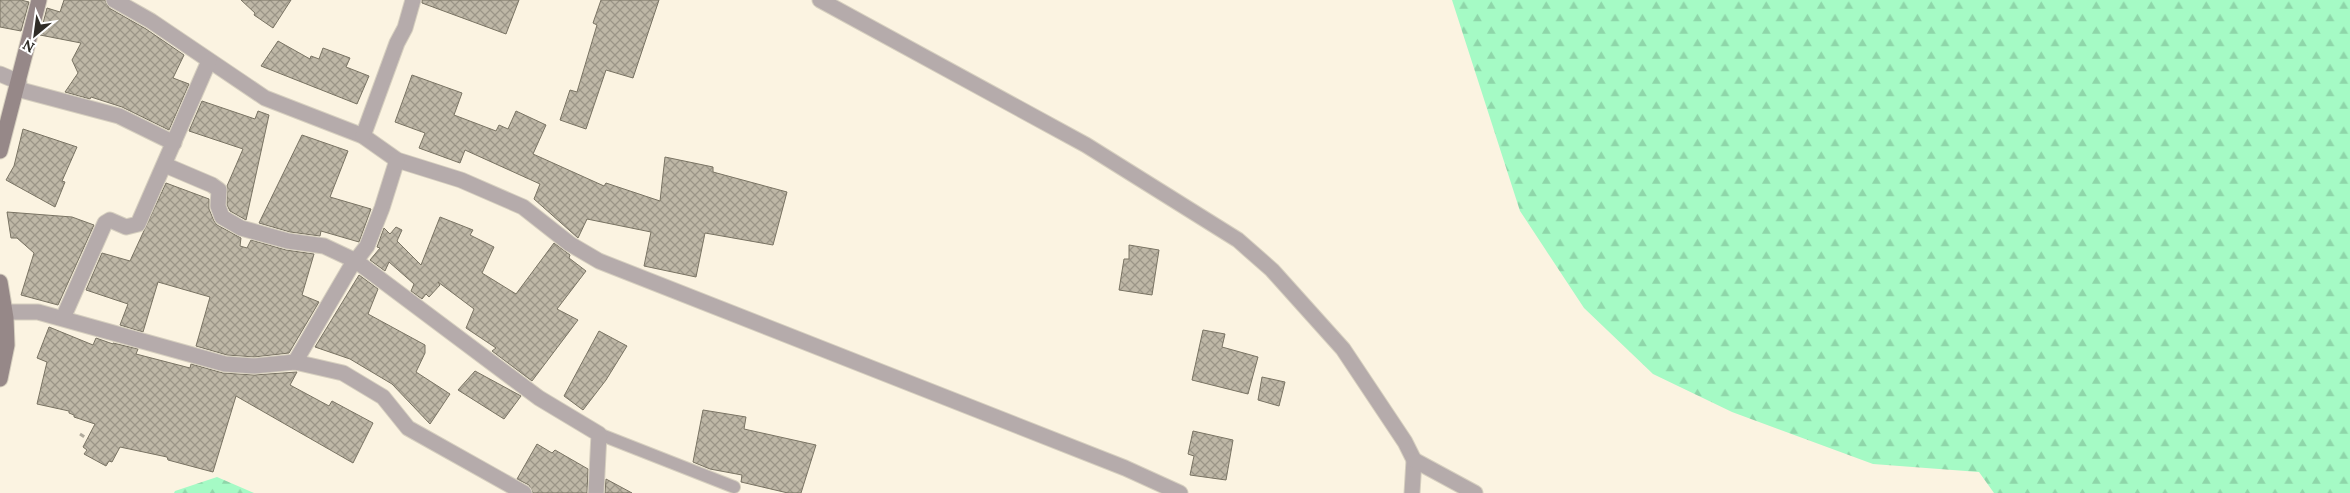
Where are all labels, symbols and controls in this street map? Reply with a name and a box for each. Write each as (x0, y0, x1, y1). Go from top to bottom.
north arrow (10, 10, 60, 60)
text: N (19, 36, 38, 57)

